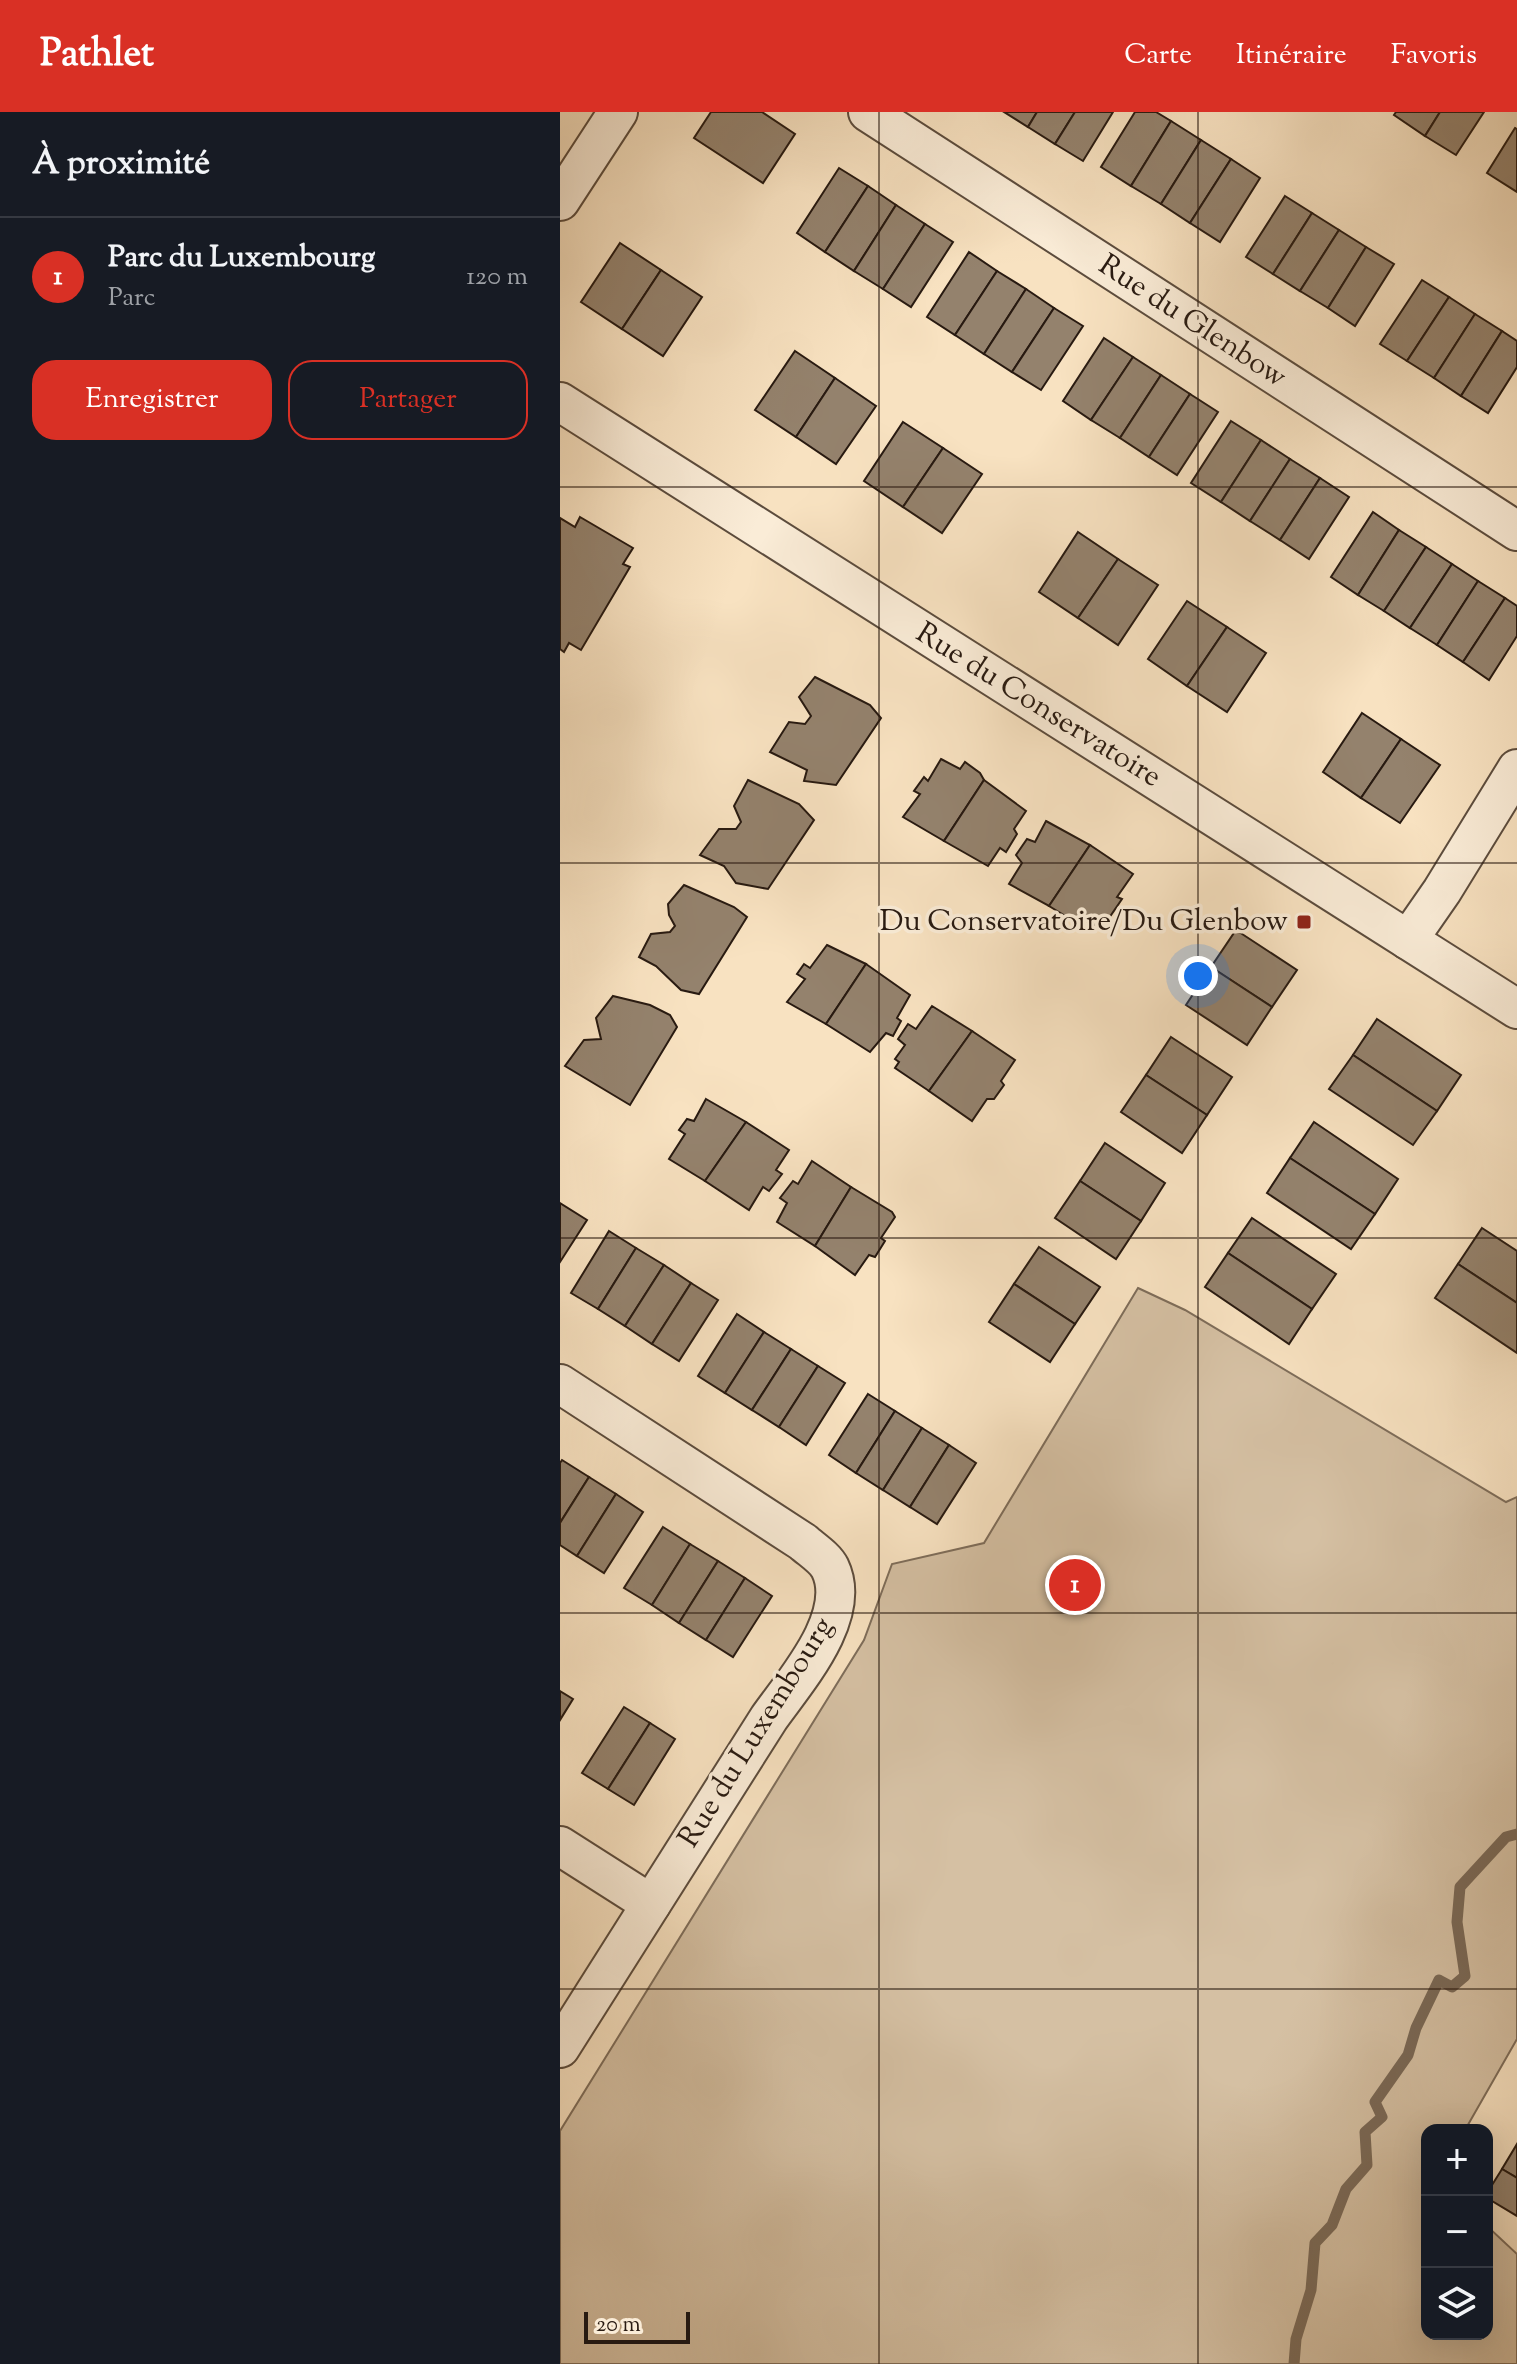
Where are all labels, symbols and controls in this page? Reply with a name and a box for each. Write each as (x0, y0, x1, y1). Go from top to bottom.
text: Pathlet (40, 29, 154, 83)
text: Carte (1124, 36, 1192, 76)
text: Itinéraire (1236, 36, 1347, 76)
text: Favoris (1391, 36, 1477, 76)
text: À proximité (32, 140, 210, 189)
text: Parc du Luxembourg (108, 237, 375, 280)
street label: Rue du Glenbow (1089, 245, 1295, 399)
text: 1 (54, 259, 62, 296)
text: 120 m (466, 259, 528, 296)
text: Parc (108, 280, 155, 317)
button: Enregistrer (32, 360, 272, 440)
button: Partager (288, 360, 528, 440)
street label: Rue du Conservatoire (907, 613, 1169, 799)
place label: Du Conservatoire/Du Glenbow (880, 901, 1288, 944)
marker: Du Conservatoire/Du Glenbow (1295, 913, 1313, 931)
your location (1178, 956, 1218, 996)
pin: 1 (1049, 1555, 1101, 1615)
street label: Rue du Luxembourg (669, 1609, 845, 1857)
map controls (1421, 2124, 1493, 2340)
button: + (1421, 2124, 1493, 2196)
button: − (1421, 2196, 1493, 2268)
button: layers (1421, 2268, 1493, 2340)
scale bar (584, 2308, 690, 2344)
text: 20 m (596, 2310, 641, 2342)

